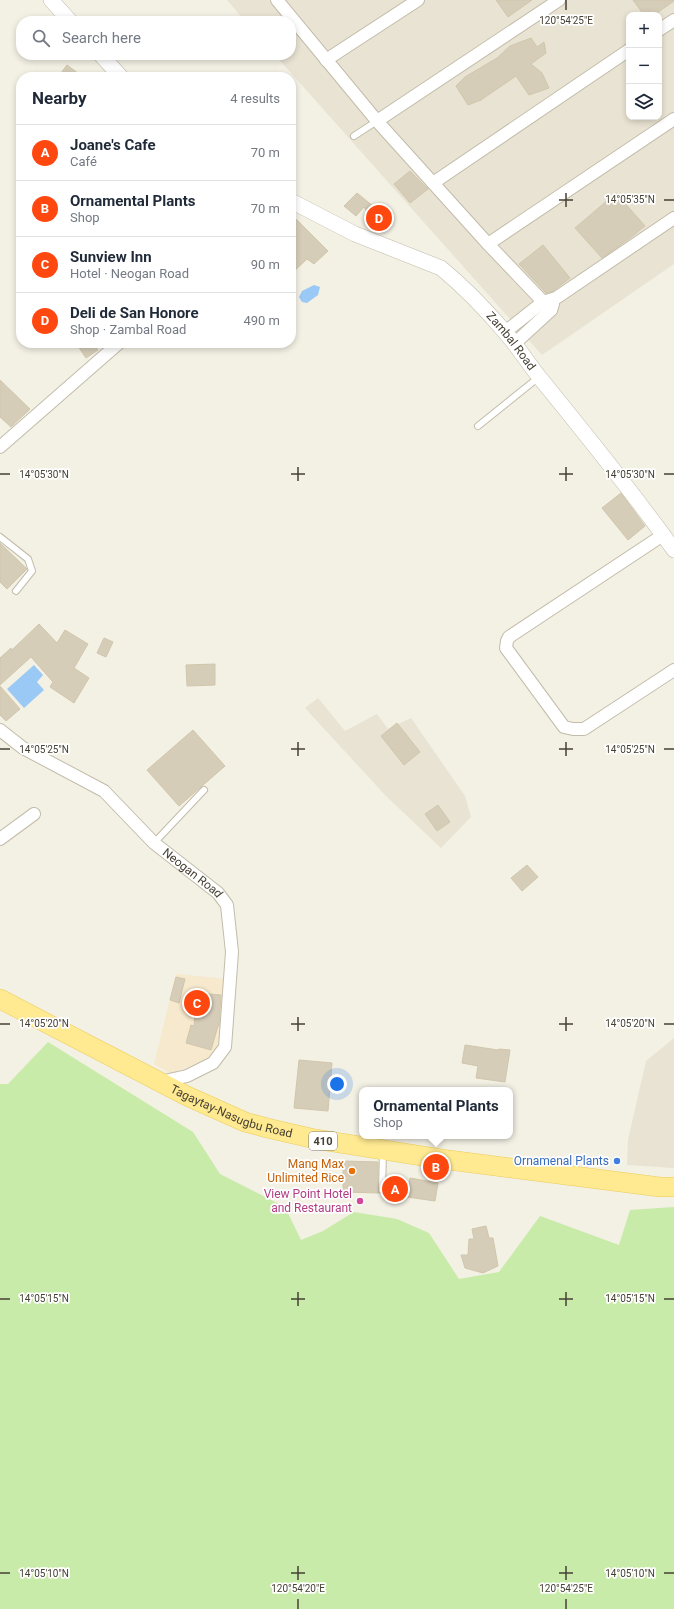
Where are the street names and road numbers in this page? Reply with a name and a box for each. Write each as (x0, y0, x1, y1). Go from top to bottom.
street label: Zambal Road (483, 309, 539, 373)
street label: Neogan Road (160, 845, 226, 900)
street label: Tagaytay-Nasugbu Road (168, 1082, 294, 1141)
road number: 410 (309, 1132, 337, 1150)

